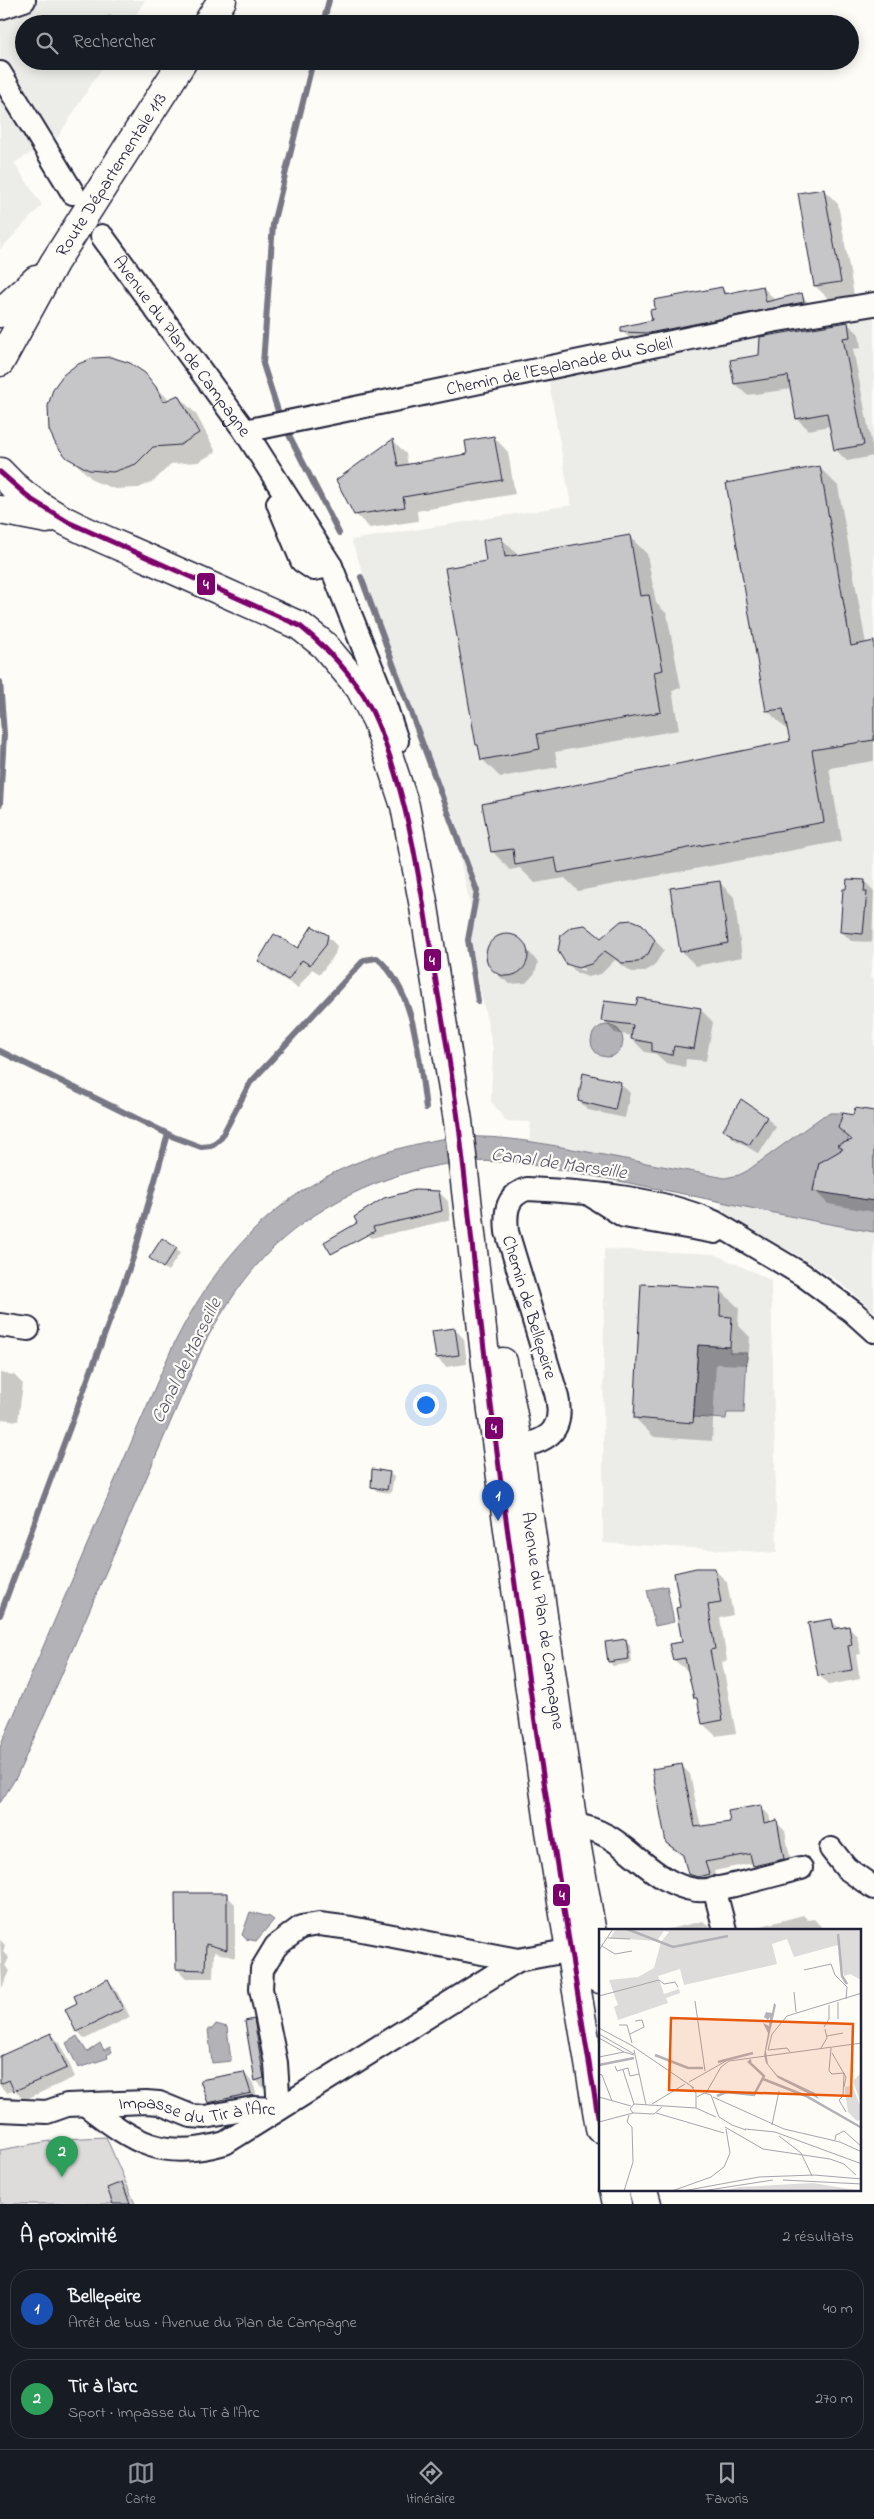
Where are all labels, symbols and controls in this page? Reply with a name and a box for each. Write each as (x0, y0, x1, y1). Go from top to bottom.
search box (15, 15, 859, 70)
icon: search (33, 29, 61, 57)
text: Rechercher (73, 29, 156, 56)
street label: Route Départementale 113 (50, 88, 174, 262)
street label: Avenue du Plan de Campagne (105, 251, 257, 444)
street label: Chemin de l'Esplanade du Soleil (444, 331, 675, 404)
line badge: 4 (196, 572, 216, 596)
text: 4 (202, 575, 209, 596)
line badge: 4 (423, 948, 442, 972)
text: 4 (428, 951, 435, 972)
water label: Canal de Marseille (489, 1142, 630, 1188)
street label: Chemin de Bellepeire (494, 1233, 563, 1383)
water label: Canal de Marseille (145, 1293, 230, 1428)
your location (413, 1392, 439, 1418)
line badge: 4 (484, 1416, 504, 1440)
text: 4 (490, 1419, 497, 1440)
pin: 1 (482, 1480, 514, 1521)
street label: Avenue du Plan de Campagne (513, 1510, 570, 1732)
line badge: 4 (552, 1883, 571, 1907)
text: 4 (558, 1886, 565, 1907)
inset map (599, 1929, 862, 2192)
street label: Impasse du Tir à l'Arc (118, 2091, 276, 2132)
pin: 2 (46, 2136, 78, 2177)
text: À proximité (20, 2222, 117, 2252)
text: 2 résultats (782, 2225, 854, 2249)
text: Bellepeire (68, 2284, 141, 2311)
text: 1 (34, 2297, 40, 2321)
text: 40 m (823, 2297, 853, 2321)
text: Arrêt de bus · Avenue du Plan de Campagne (68, 2311, 357, 2335)
text: Tir à l'arc (68, 2374, 137, 2401)
text: 2 (33, 2387, 41, 2411)
text: 270 m (815, 2387, 853, 2411)
text: Sport · Impasse du Tir à l'Arc (68, 2401, 260, 2425)
tab: Carte (125, 2459, 156, 2510)
tab: Itinéraire (406, 2459, 455, 2510)
tab: Favoris (705, 2459, 749, 2510)

